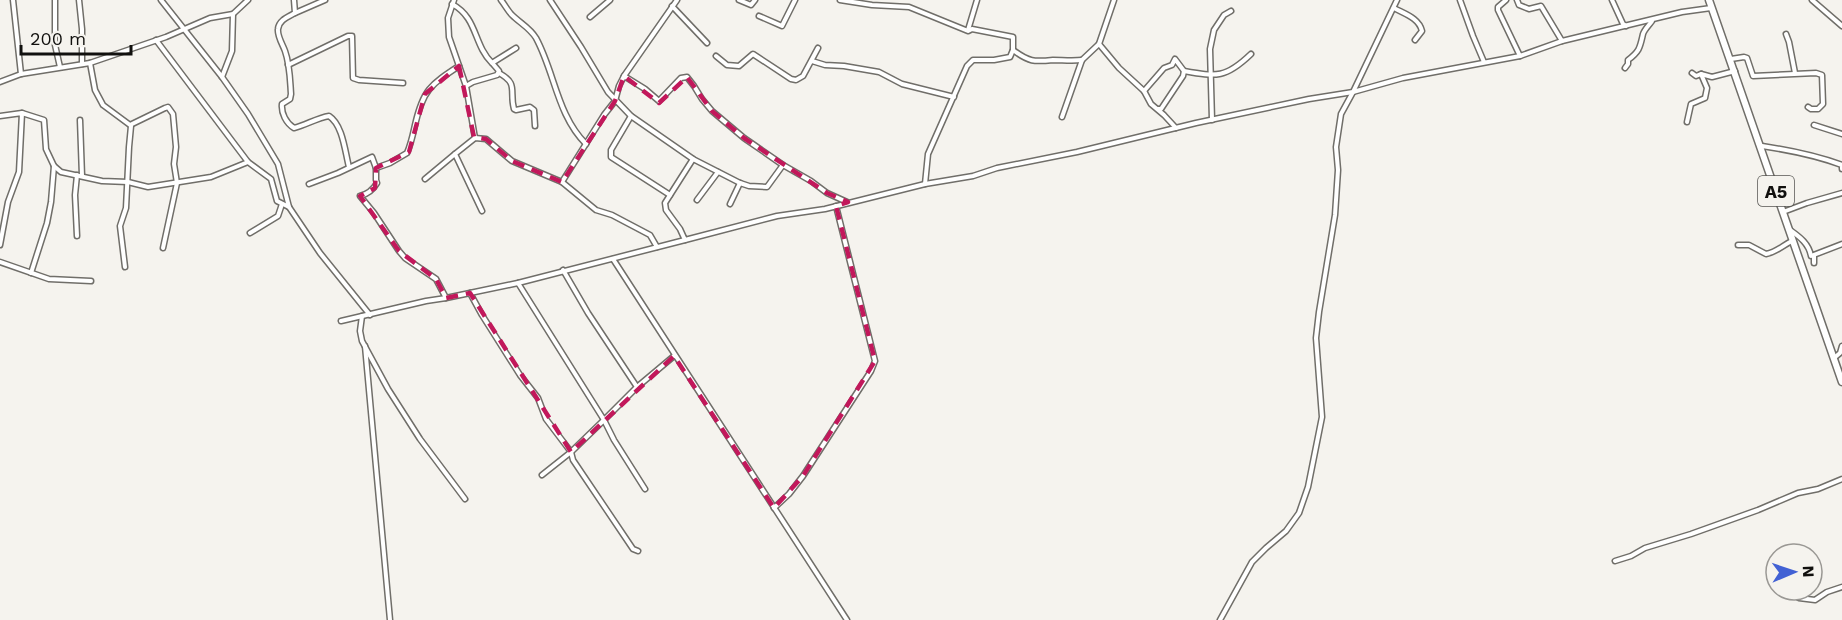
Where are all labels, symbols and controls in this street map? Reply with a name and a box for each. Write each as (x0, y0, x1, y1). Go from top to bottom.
scale bar (21, 18, 130, 56)
text: 200 m (30, 28, 86, 49)
road number: A5 (1758, 176, 1794, 206)
north arrow (1764, 542, 1824, 602)
text: N (1799, 565, 1818, 578)

